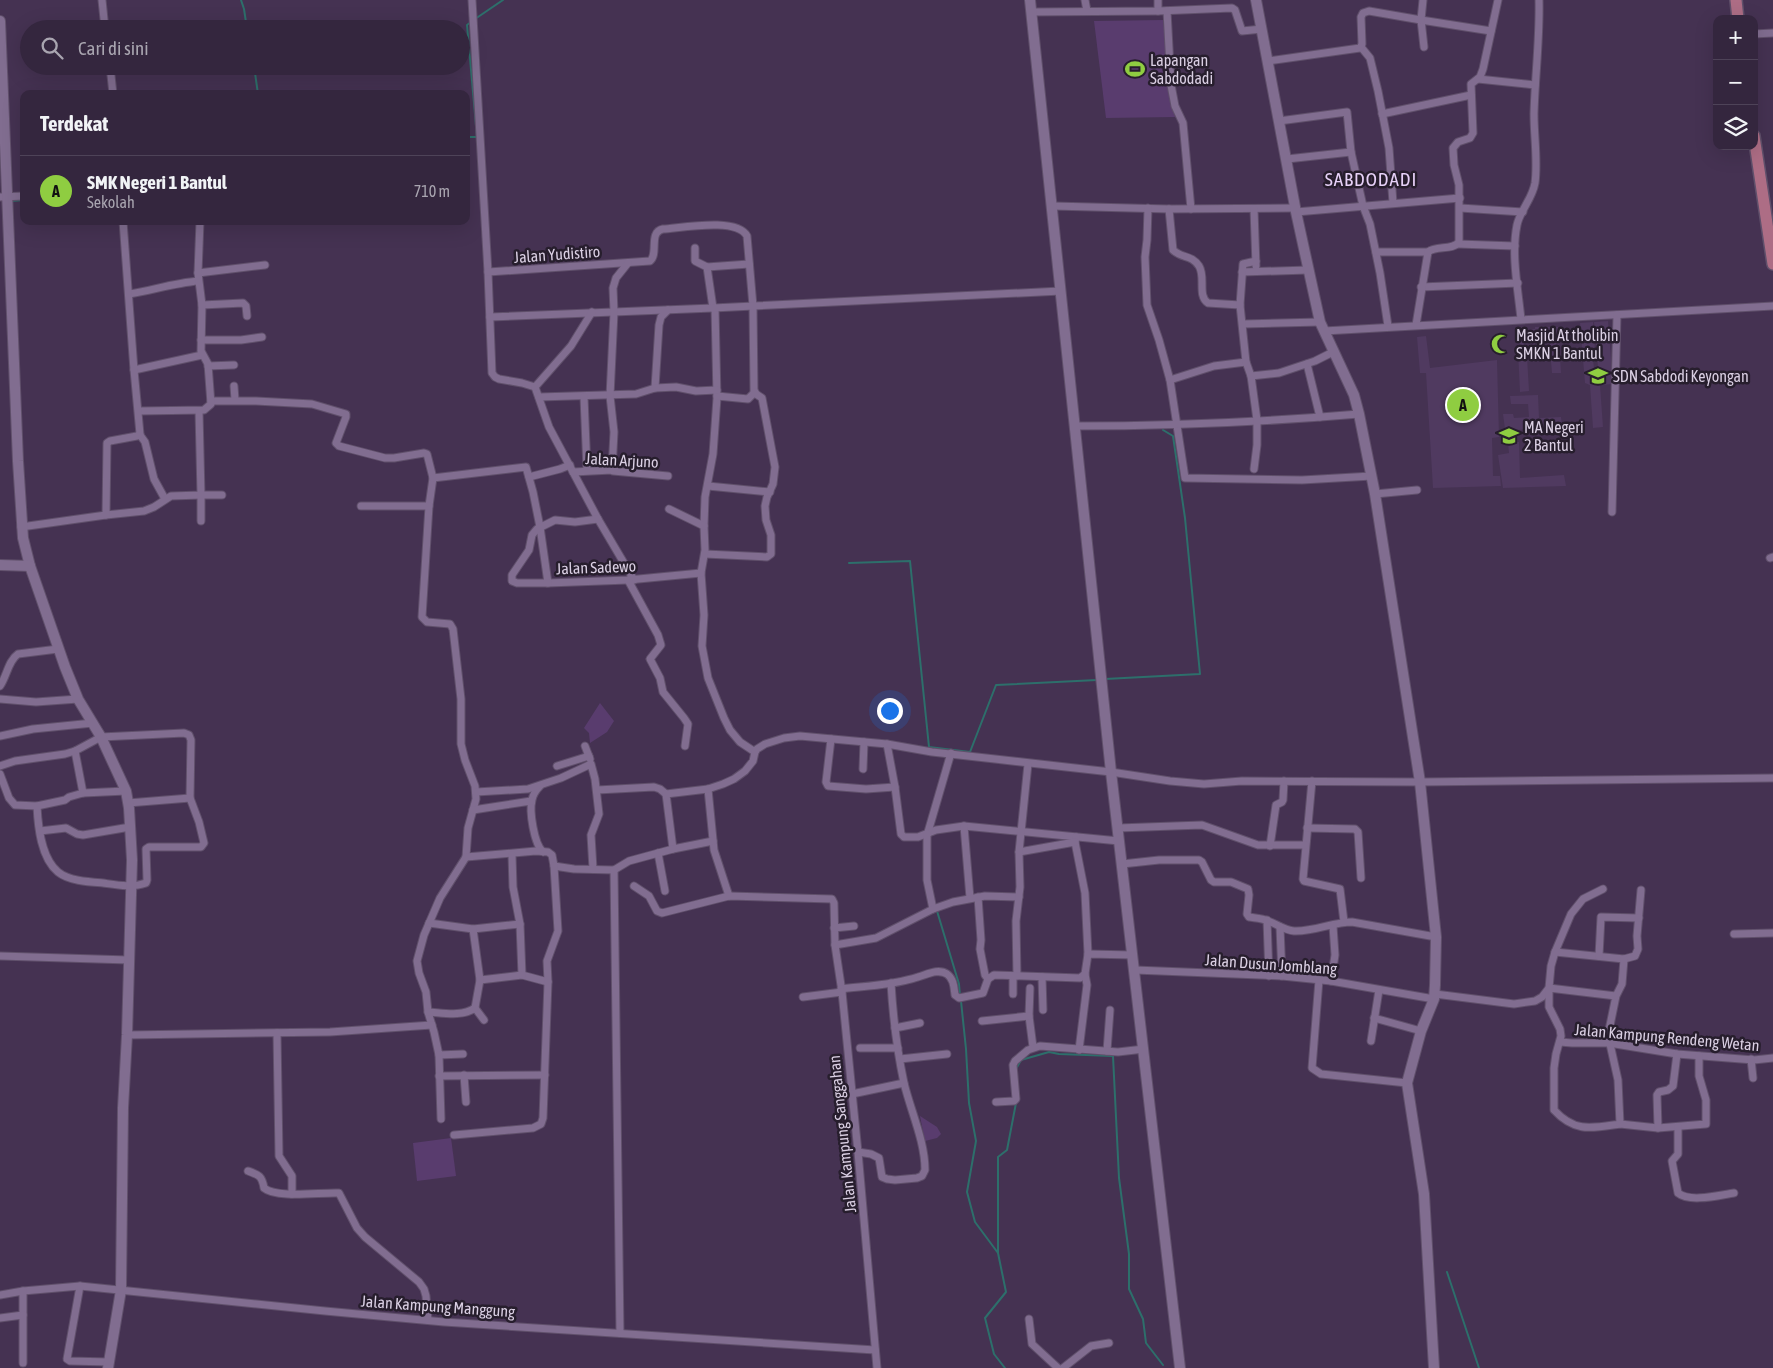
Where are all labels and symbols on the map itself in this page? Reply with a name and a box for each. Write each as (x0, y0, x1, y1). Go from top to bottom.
place label: Lapangan Sabdodadi (1150, 51, 1213, 87)
sports icon: Lapangan Sabdodadi (1124, 58, 1146, 80)
district label: SABDODADI (1325, 168, 1417, 190)
street label: Jalan Yudistiro (513, 242, 601, 266)
place label: Masjid At tholibin SMKN 1 Bantul (1516, 326, 1618, 362)
mosque icon: Masjid At tholibin SMKN 1 Bantul (1490, 333, 1512, 355)
school or university icon: SDN Sabdodi Keyongan (1587, 365, 1609, 387)
place label: SDN Sabdodi Keyongan (1613, 367, 1749, 386)
pin: A (1447, 386, 1479, 424)
place label: MA Negeri 2 Bantul (1524, 418, 1584, 454)
school or university icon: MA Negeri 2 Bantul (1498, 425, 1520, 447)
street label: Jalan Arjuno (585, 449, 659, 472)
street label: Jalan Sadewo (556, 557, 636, 577)
your location (877, 698, 903, 724)
street label: Jalan Dusun Jomblang (1204, 950, 1338, 979)
street label: Jalan Kampung Rendeng Wetan (1574, 1020, 1760, 1055)
street label: Jalan Kampung Sanggahan (825, 1054, 860, 1214)
street label: Jalan Kampung Manggung (360, 1292, 516, 1321)

